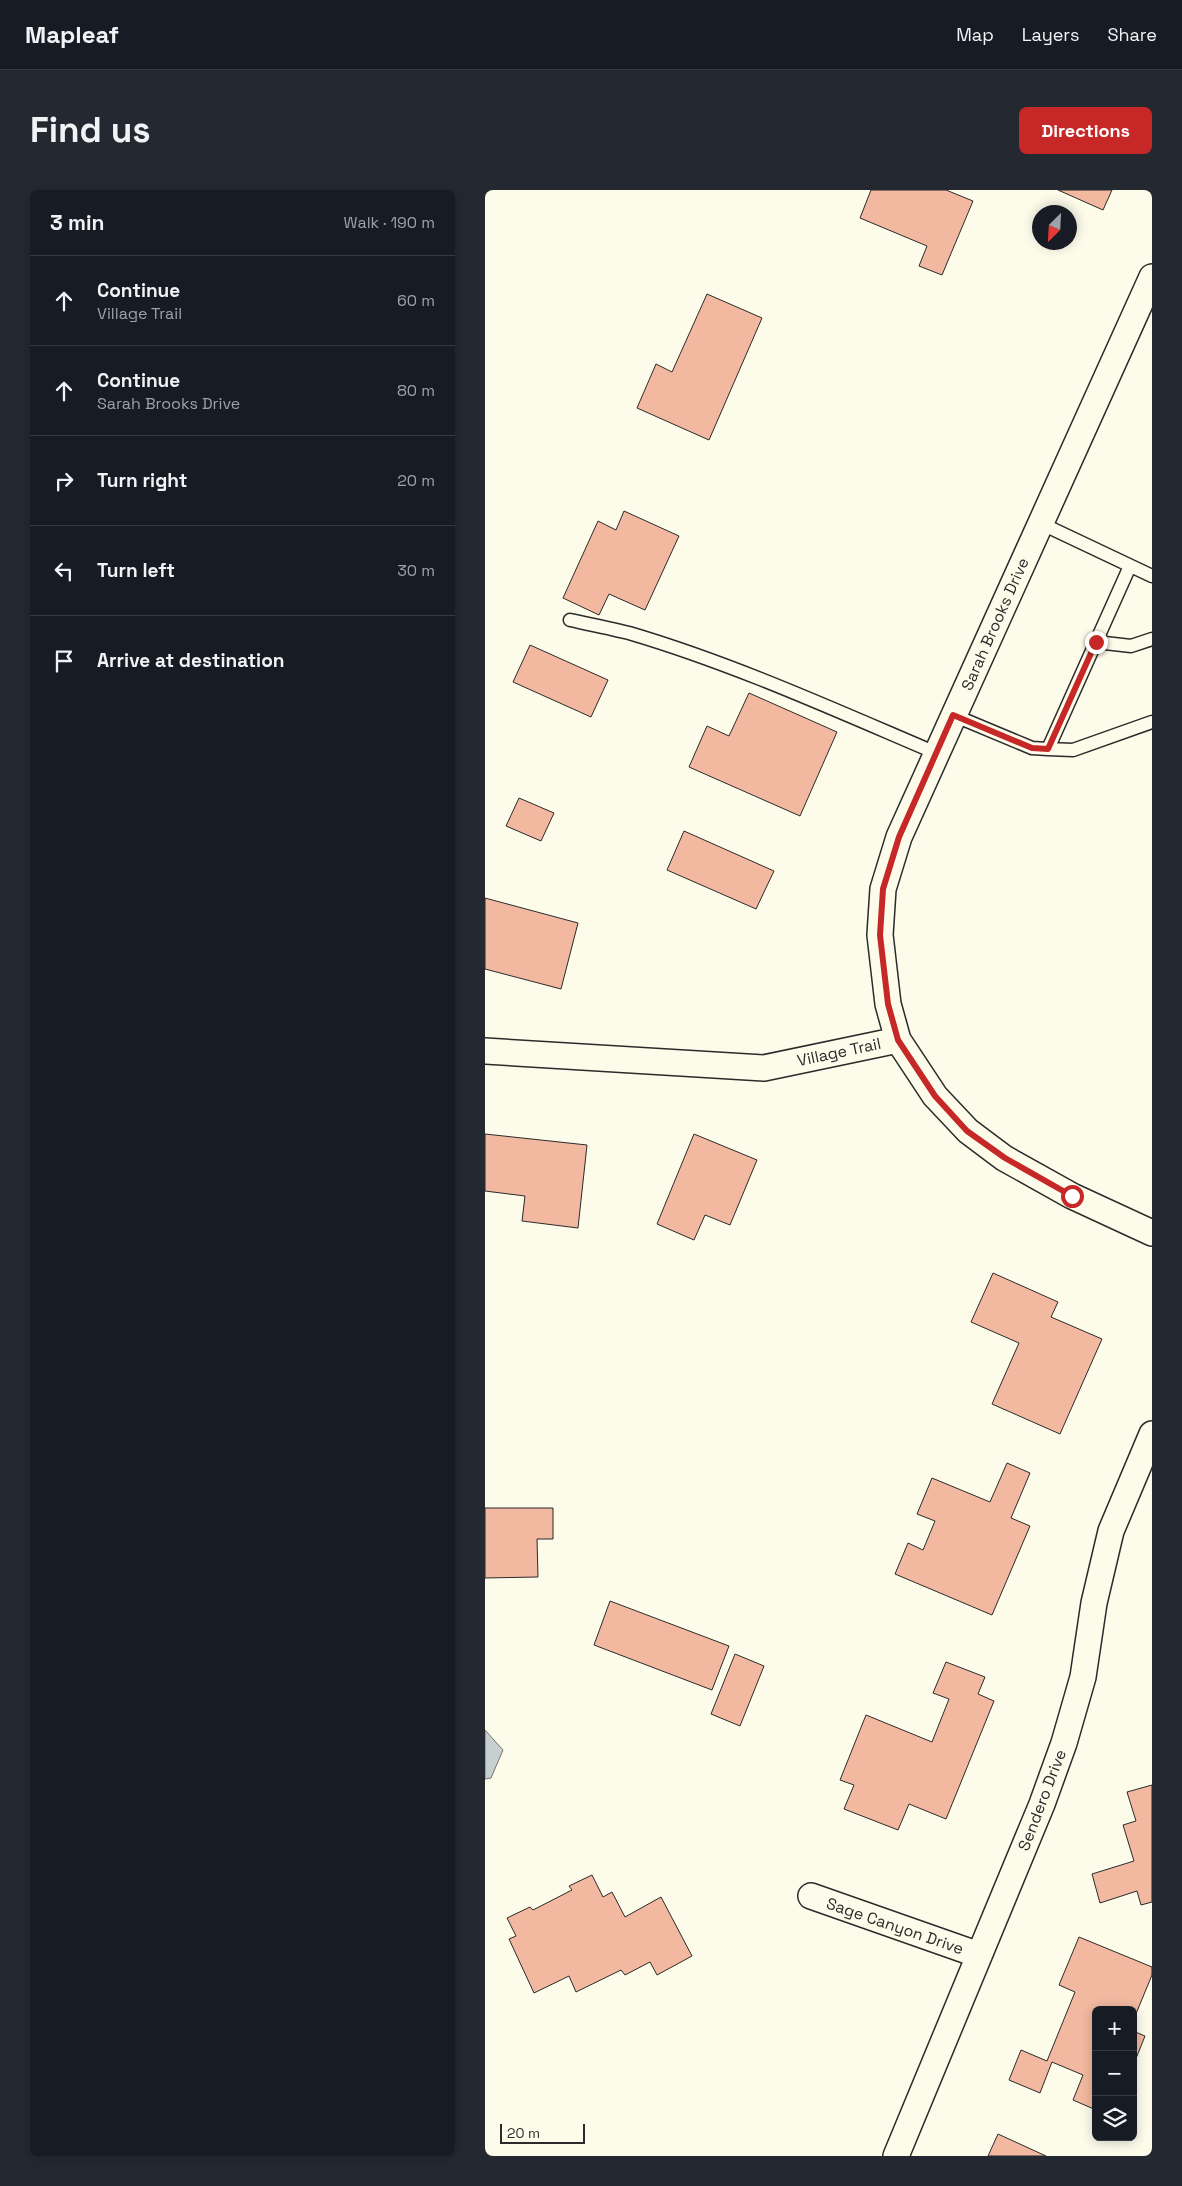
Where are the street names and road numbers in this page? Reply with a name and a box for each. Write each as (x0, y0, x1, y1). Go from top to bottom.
street label: Sarah Brooks Drive (956, 554, 1034, 694)
street label: Village Trail (795, 1033, 883, 1071)
street label: Sendero Drive (1013, 1746, 1071, 1854)
street label: Sage Canyon Drive (824, 1893, 966, 1959)

